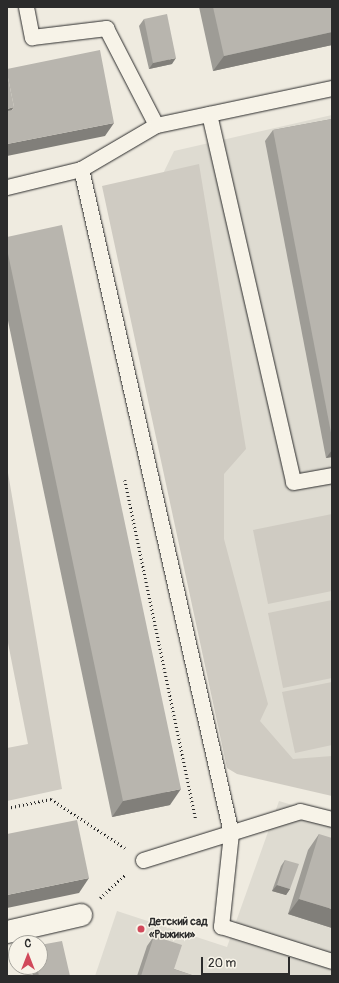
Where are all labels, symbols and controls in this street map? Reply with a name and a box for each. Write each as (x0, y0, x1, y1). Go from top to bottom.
place label: Детский сад «Рыжики» (149, 916, 208, 942)
marker: Детский сад «Рыжики» (136, 924, 146, 934)
north arrow (8, 935, 48, 975)
text: С (25, 937, 31, 950)
scale bar (203, 949, 292, 975)
text: 20 m (208, 956, 236, 971)

